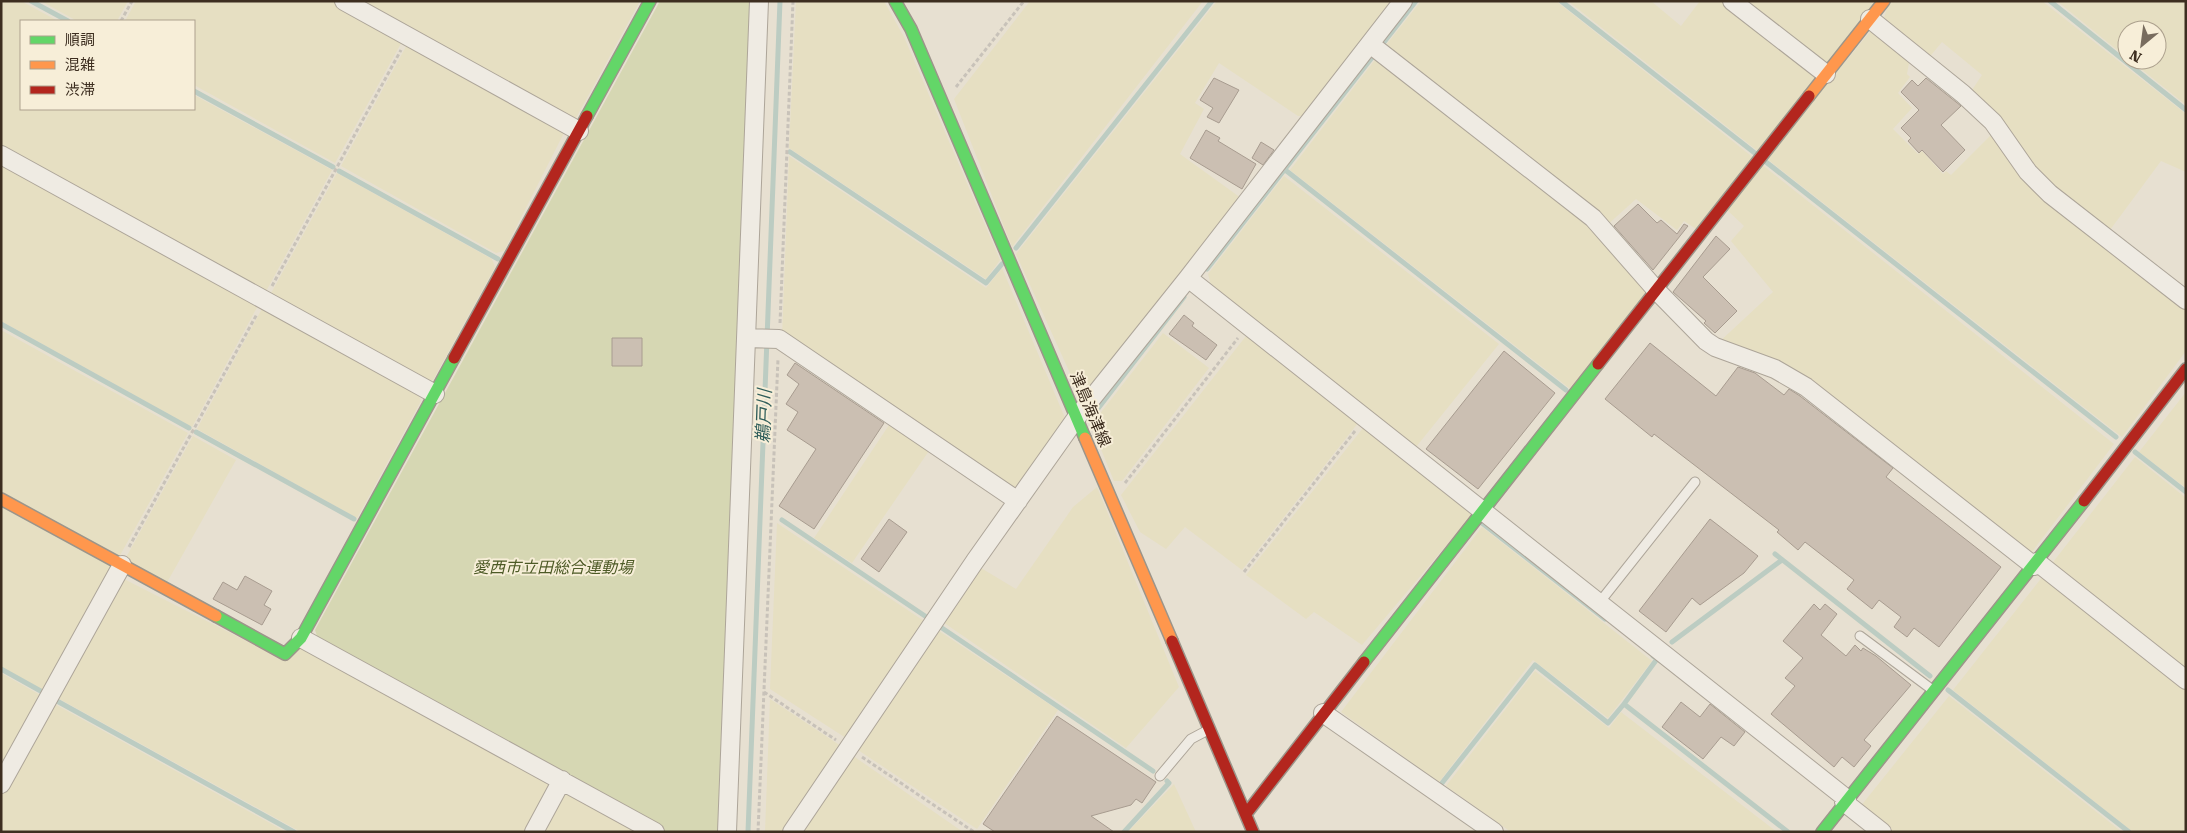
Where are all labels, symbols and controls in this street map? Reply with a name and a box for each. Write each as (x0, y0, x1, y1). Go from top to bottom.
legend (20, 20, 195, 110)
north arrow (2117, 20, 2167, 70)
text: 順調 (65, 31, 95, 49)
text: N (2127, 47, 2144, 66)
text: 混雑 (65, 56, 95, 74)
text: 渋滞 (65, 81, 95, 99)
street label: 津島海津線 (1066, 369, 1115, 450)
water label: 鵜戸川 (752, 387, 775, 443)
park label: 愛西市立田総合運動場 (473, 558, 635, 577)

